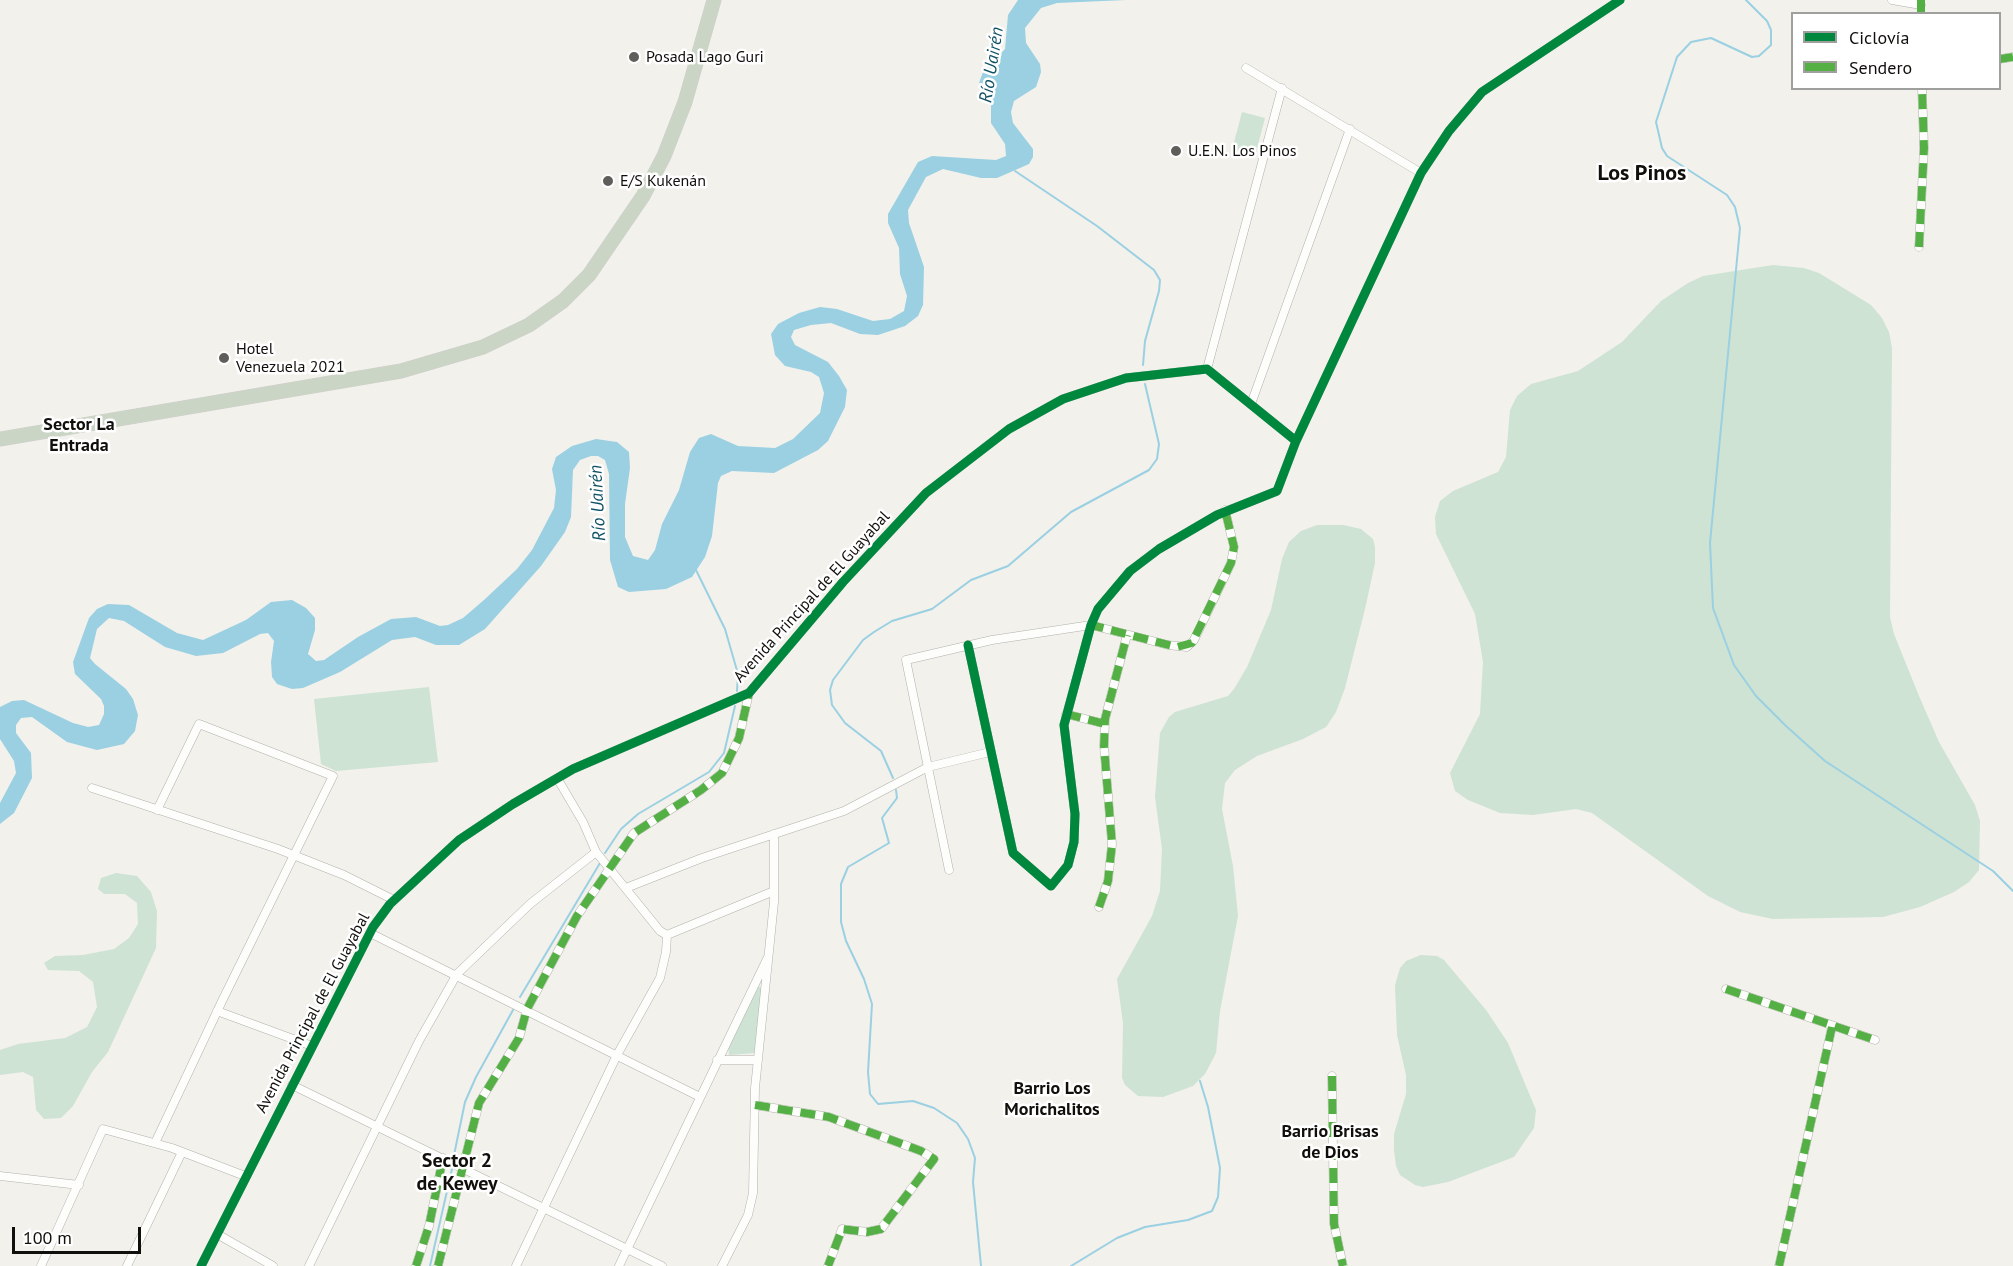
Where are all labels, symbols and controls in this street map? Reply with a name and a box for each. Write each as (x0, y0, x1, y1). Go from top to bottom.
legend (1791, 12, 2001, 90)
water label: Río Uairén (975, 26, 1009, 104)
text: Ciclovía (1849, 26, 1909, 49)
place label: Posada Lago Guri (646, 47, 764, 67)
marker: Posada Lago Guri (627, 50, 641, 64)
text: Sendero (1849, 56, 1912, 79)
place label: U.E.N. Los Pinos (1188, 141, 1297, 161)
marker: U.E.N. Los Pinos (1169, 144, 1183, 158)
district label: Los Pinos (1598, 161, 1686, 187)
place label: E/S Kukenán (620, 171, 706, 191)
marker: E/S Kukenán (601, 174, 615, 188)
place label: Hotel Venezuela 2021 (236, 339, 345, 377)
marker: Hotel Venezuela 2021 (217, 351, 231, 365)
district label: Sector La Entrada (43, 414, 115, 456)
water label: Río Uairén (585, 464, 611, 542)
street label: Avenida Principal de El Guayabal (730, 507, 894, 687)
street label: Avenida Principal de El Guayabal (252, 910, 374, 1116)
district label: Barrio Los Morichalitos (1004, 1078, 1100, 1120)
district label: Barrio Brisas de Dios (1281, 1121, 1379, 1164)
district label: Sector 2 de Kewey (416, 1149, 498, 1196)
scale bar (15, 1215, 144, 1253)
text: 100 m (23, 1226, 72, 1249)

